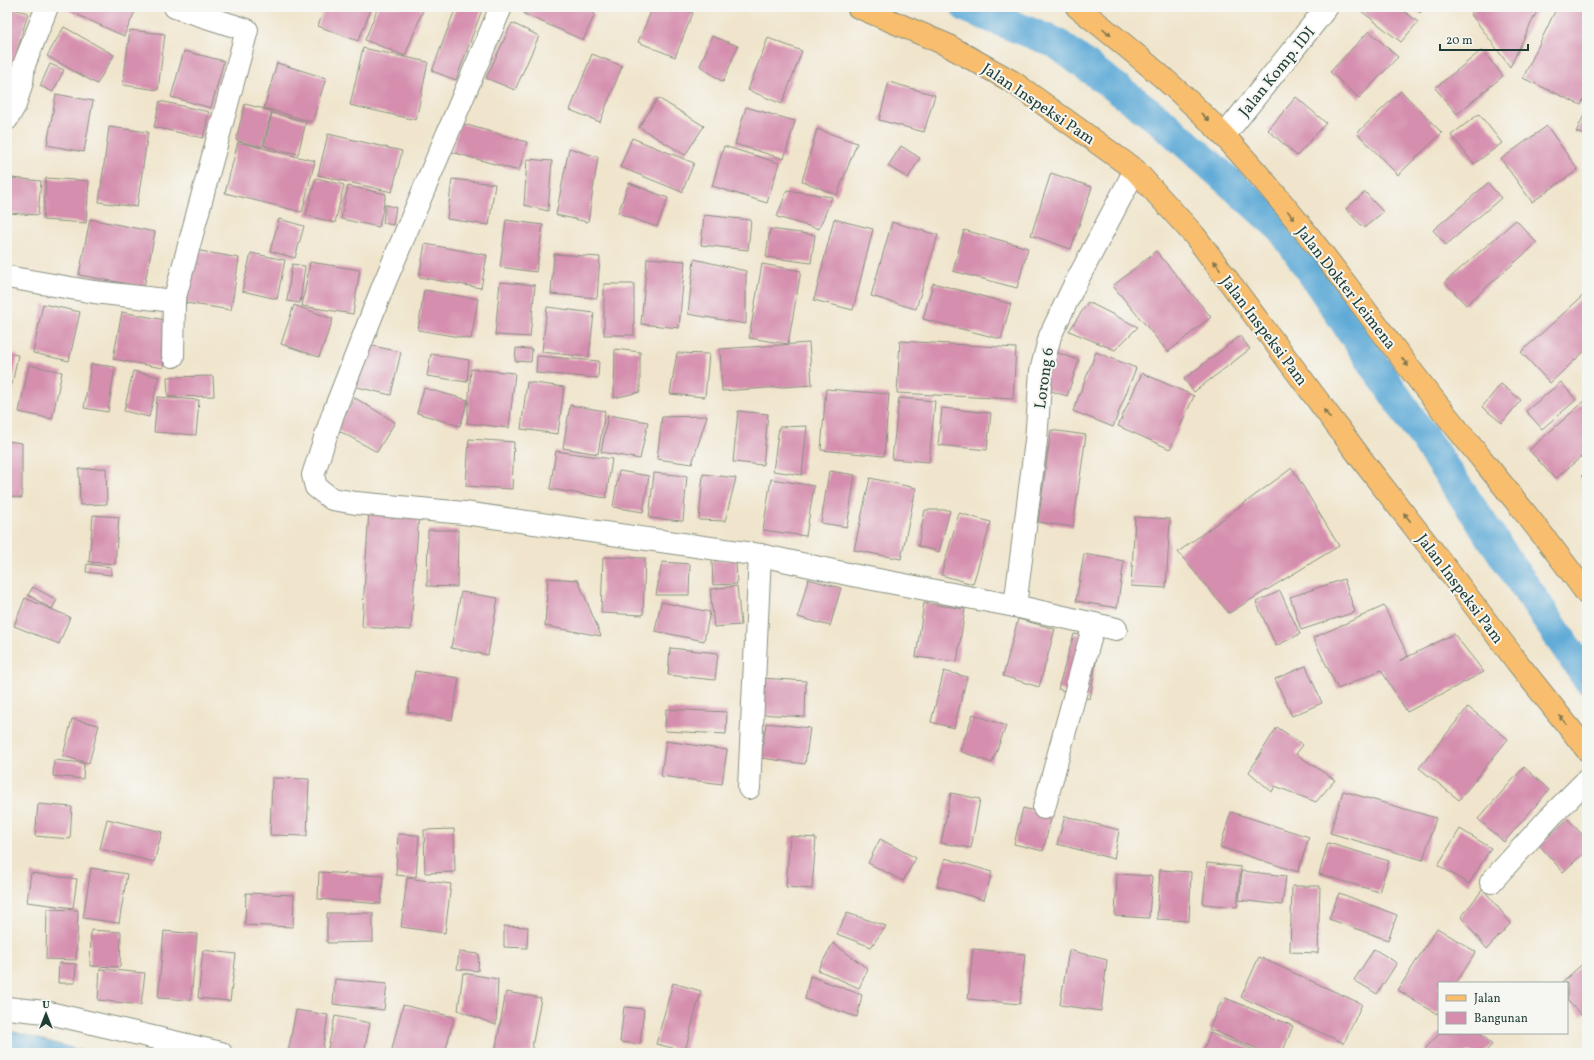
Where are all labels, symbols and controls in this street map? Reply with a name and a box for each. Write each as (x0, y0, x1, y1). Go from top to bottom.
street label: Jalan Komp. IDI (1234, 22, 1321, 122)
scale bar (1440, 26, 1528, 52)
one-way arrow (1102, 27, 1113, 36)
text: 20 m (1446, 33, 1473, 49)
street label: Jalan Inspeksi Pam (977, 58, 1099, 151)
one-way arrow (1200, 112, 1210, 122)
one-way arrow (1287, 209, 1295, 220)
street label: Jalan Dokter Leimena (1290, 222, 1401, 355)
one-way arrow (1212, 259, 1221, 270)
street label: Jalan Inspeksi Pam (1215, 272, 1312, 391)
street label: Lorong 6 (1030, 346, 1060, 410)
one-way arrow (1400, 356, 1409, 367)
one-way arrow (1323, 408, 1332, 419)
one-way arrow (1402, 512, 1411, 523)
street label: Jalan Inspeksi Pam (1411, 530, 1508, 649)
one-way arrow (1558, 714, 1567, 725)
legend (1438, 982, 1568, 1034)
text: Jalan (1474, 991, 1501, 1007)
north arrow (26, 994, 66, 1034)
text: U (42, 998, 50, 1013)
text: Bangunan (1474, 1011, 1528, 1027)

